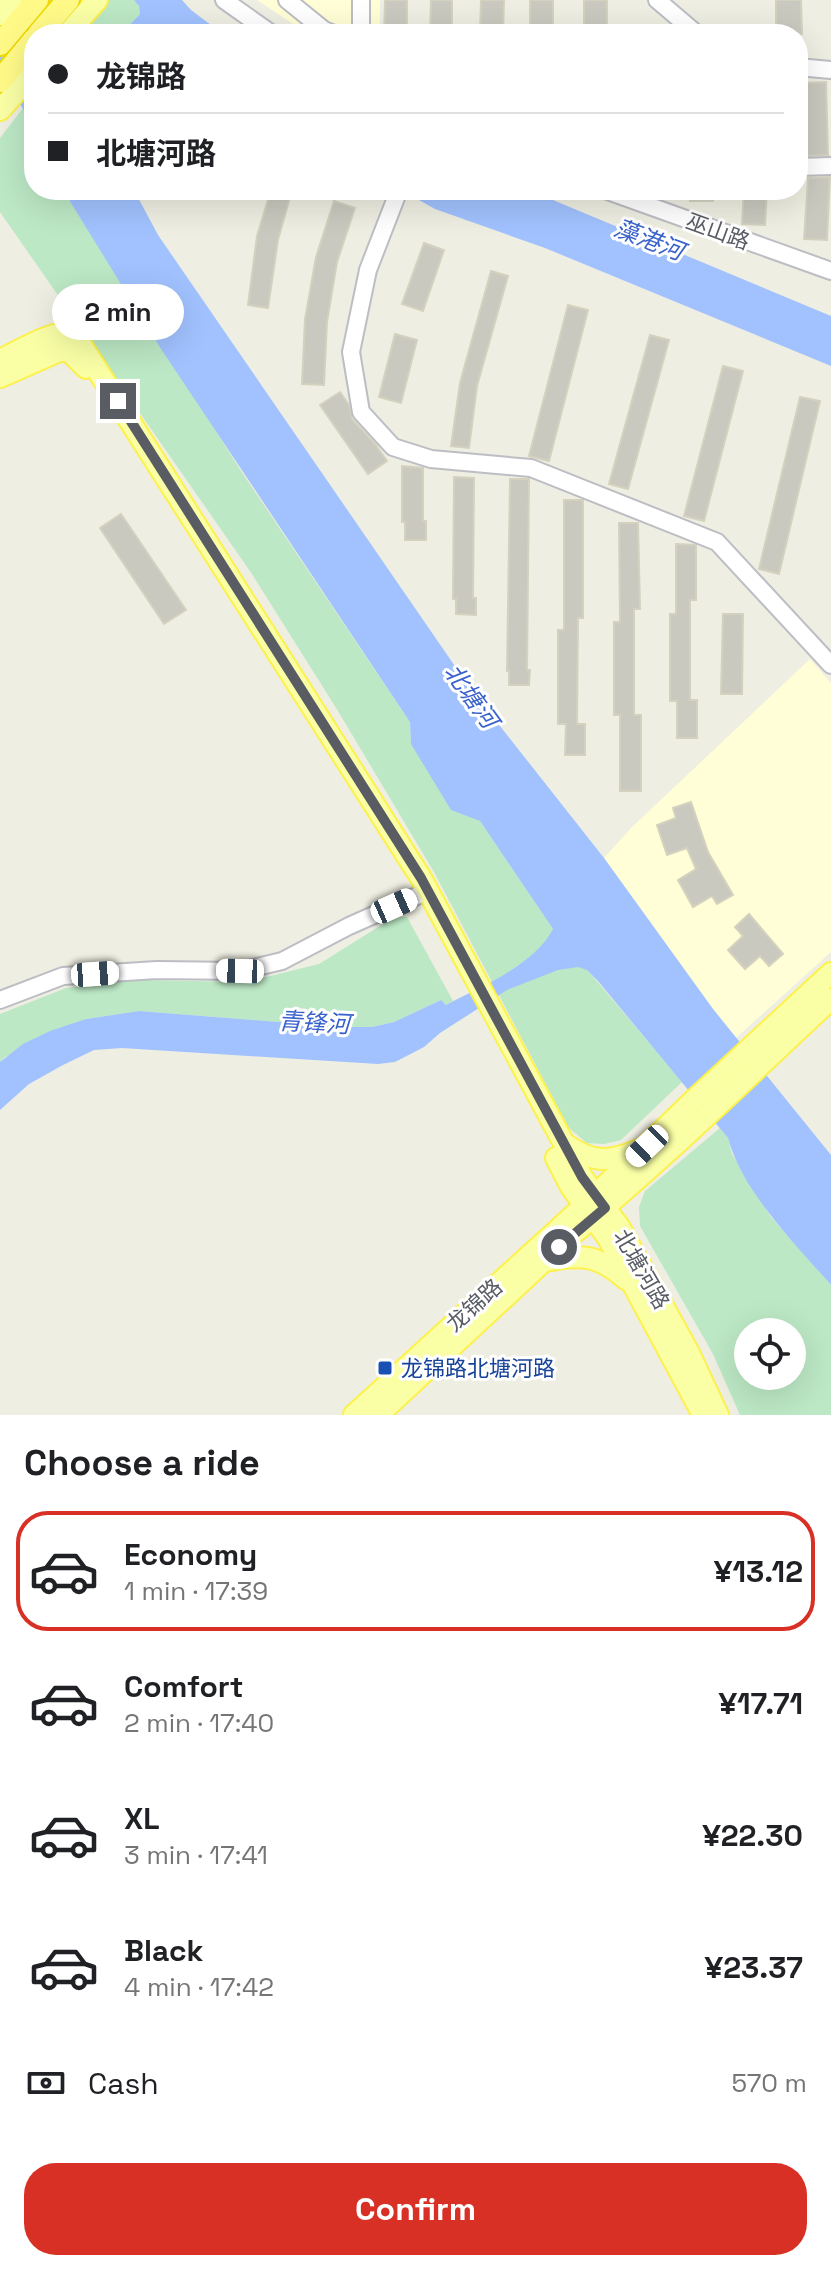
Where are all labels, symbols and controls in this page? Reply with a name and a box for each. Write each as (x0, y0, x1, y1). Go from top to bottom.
text: 龙锦路 (96, 57, 186, 96)
text: 北塘河路 (96, 134, 216, 173)
street label: 巫山路 (682, 207, 754, 255)
water label: 藻港河 (610, 212, 692, 268)
callout: 2 min (52, 285, 184, 341)
text: 2 min (84, 295, 152, 329)
route end (100, 383, 136, 419)
water label: 北塘河 (438, 657, 507, 737)
car (367, 885, 421, 927)
car (216, 959, 264, 983)
car (70, 960, 120, 988)
water label: 青锋河 (277, 1005, 355, 1040)
car (621, 1121, 673, 1171)
street label: 北塘河路 (608, 1224, 676, 1314)
route start (541, 1229, 577, 1265)
street label: 龙锦路 (440, 1273, 508, 1337)
map controls (734, 1318, 806, 1390)
button: locate (734, 1318, 806, 1390)
place label: 龙锦路北塘河路 (401, 1354, 555, 1382)
marker: 龙锦路北塘河路 (376, 1359, 394, 1377)
text: Choose a ride (24, 1440, 260, 1486)
icon: car (28, 1535, 100, 1607)
text: Economy (124, 1535, 257, 1574)
text: ¥13.12 (714, 1552, 803, 1591)
text: 1 min · 17:39 (124, 1574, 268, 1608)
icon: car (28, 1667, 100, 1739)
text: Comfort (124, 1667, 243, 1706)
text: ¥17.71 (718, 1684, 803, 1723)
text: 2 min · 17:40 (124, 1706, 274, 1740)
icon: car (28, 1799, 100, 1871)
text: XL (124, 1799, 160, 1838)
text: ¥22.30 (702, 1816, 803, 1855)
text: 3 min · 17:41 (124, 1838, 268, 1872)
icon: car (28, 1931, 100, 2003)
text: Black (124, 1931, 203, 1970)
text: ¥23.37 (705, 1948, 803, 1987)
text: 4 min · 17:42 (124, 1970, 274, 2004)
icon: cash (24, 2061, 68, 2105)
text: Cash (88, 2064, 159, 2103)
text: 570 m (732, 2066, 807, 2100)
button: Confirm (24, 2163, 807, 2255)

